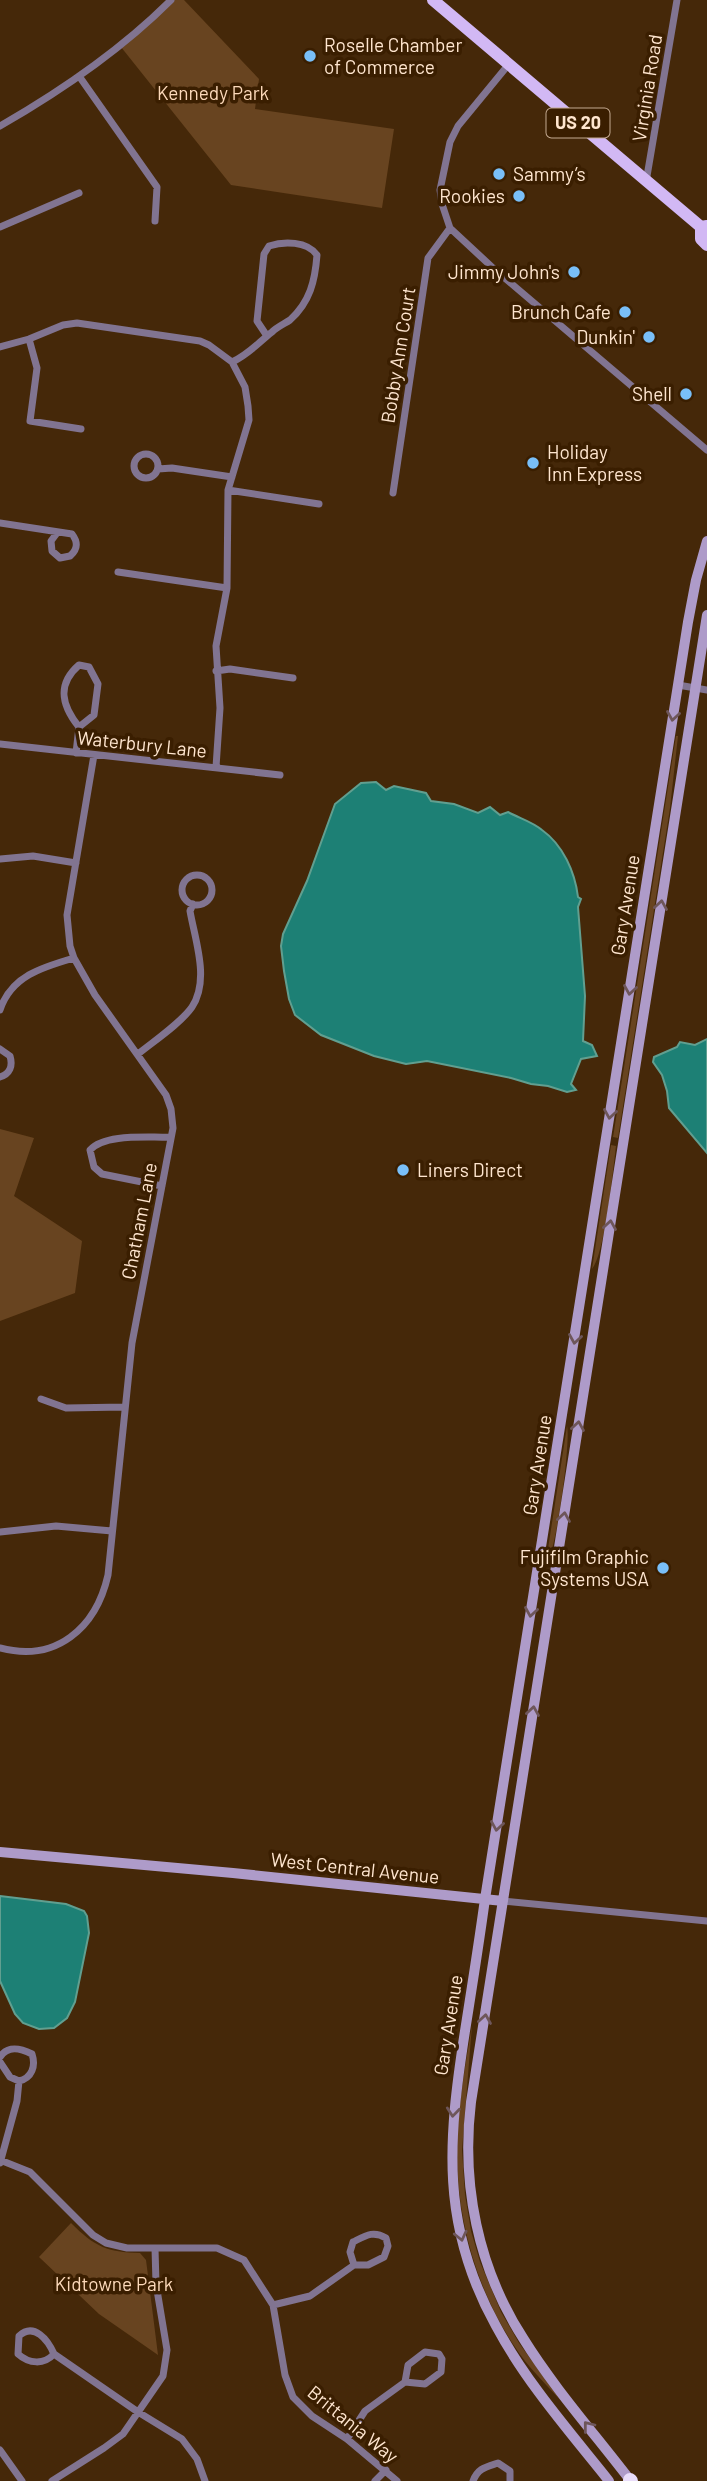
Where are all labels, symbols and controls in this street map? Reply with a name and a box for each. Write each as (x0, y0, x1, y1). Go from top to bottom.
place label: Roselle Chamber of Commerce (324, 33, 462, 78)
street label: Virginia Road (627, 33, 666, 143)
marker: Roselle Chamber of Commerce (302, 48, 318, 64)
park label: Kennedy Park (157, 81, 269, 104)
road number: US 20 (546, 109, 610, 138)
place label: Sammy’s (513, 162, 586, 185)
marker: Sammy’s (491, 166, 507, 182)
place label: Rookies (439, 184, 505, 207)
marker: Rookies (511, 188, 527, 204)
place label: Jimmy John's (448, 260, 560, 283)
marker: Jimmy John's (566, 264, 582, 280)
street label: Bobby Ann Court (375, 285, 420, 425)
place label: Brunch Cafe (511, 300, 611, 323)
marker: Brunch Cafe (617, 304, 633, 320)
place label: Dunkin' (577, 325, 635, 348)
marker: Dunkin' (641, 329, 657, 345)
place label: Shell (632, 382, 672, 405)
marker: Shell (678, 386, 694, 402)
place label: Holiday Inn Express (547, 440, 642, 485)
marker: Holiday Inn Express (525, 455, 541, 471)
one-way arrow (666, 710, 681, 722)
street label: Waterbury Lane (76, 725, 208, 762)
street label: Gary Avenue (605, 853, 644, 957)
one-way arrow (653, 900, 668, 911)
one-way arrow (623, 984, 638, 996)
one-way arrow (603, 1108, 618, 1120)
place label: Liners Direct (417, 1158, 523, 1181)
street label: Chatham Lane (116, 1161, 161, 1281)
marker: Liners Direct (395, 1162, 411, 1178)
one-way arrow (602, 1219, 617, 1231)
one-way arrow (568, 1333, 583, 1345)
street label: Gary Avenue (517, 1413, 556, 1517)
one-way arrow (570, 1420, 585, 1431)
one-way arrow (556, 1511, 571, 1523)
place label: Fujifilm Graphic Systems USA (520, 1545, 649, 1590)
marker: Fujifilm Graphic Systems USA (655, 1560, 671, 1576)
one-way arrow (524, 1606, 539, 1618)
one-way arrow (525, 1705, 540, 1717)
one-way arrow (490, 1820, 505, 1831)
street label: West Central Avenue (270, 1847, 441, 1888)
street label: Gary Avenue (428, 1973, 467, 2077)
one-way arrow (477, 2013, 492, 2025)
one-way arrow (446, 2107, 461, 2118)
one-way arrow (453, 2230, 467, 2242)
park label: Kidtowne Park (55, 2272, 173, 2295)
street label: Brittania Way (303, 2380, 403, 2467)
one-way arrow (584, 2421, 597, 2433)

